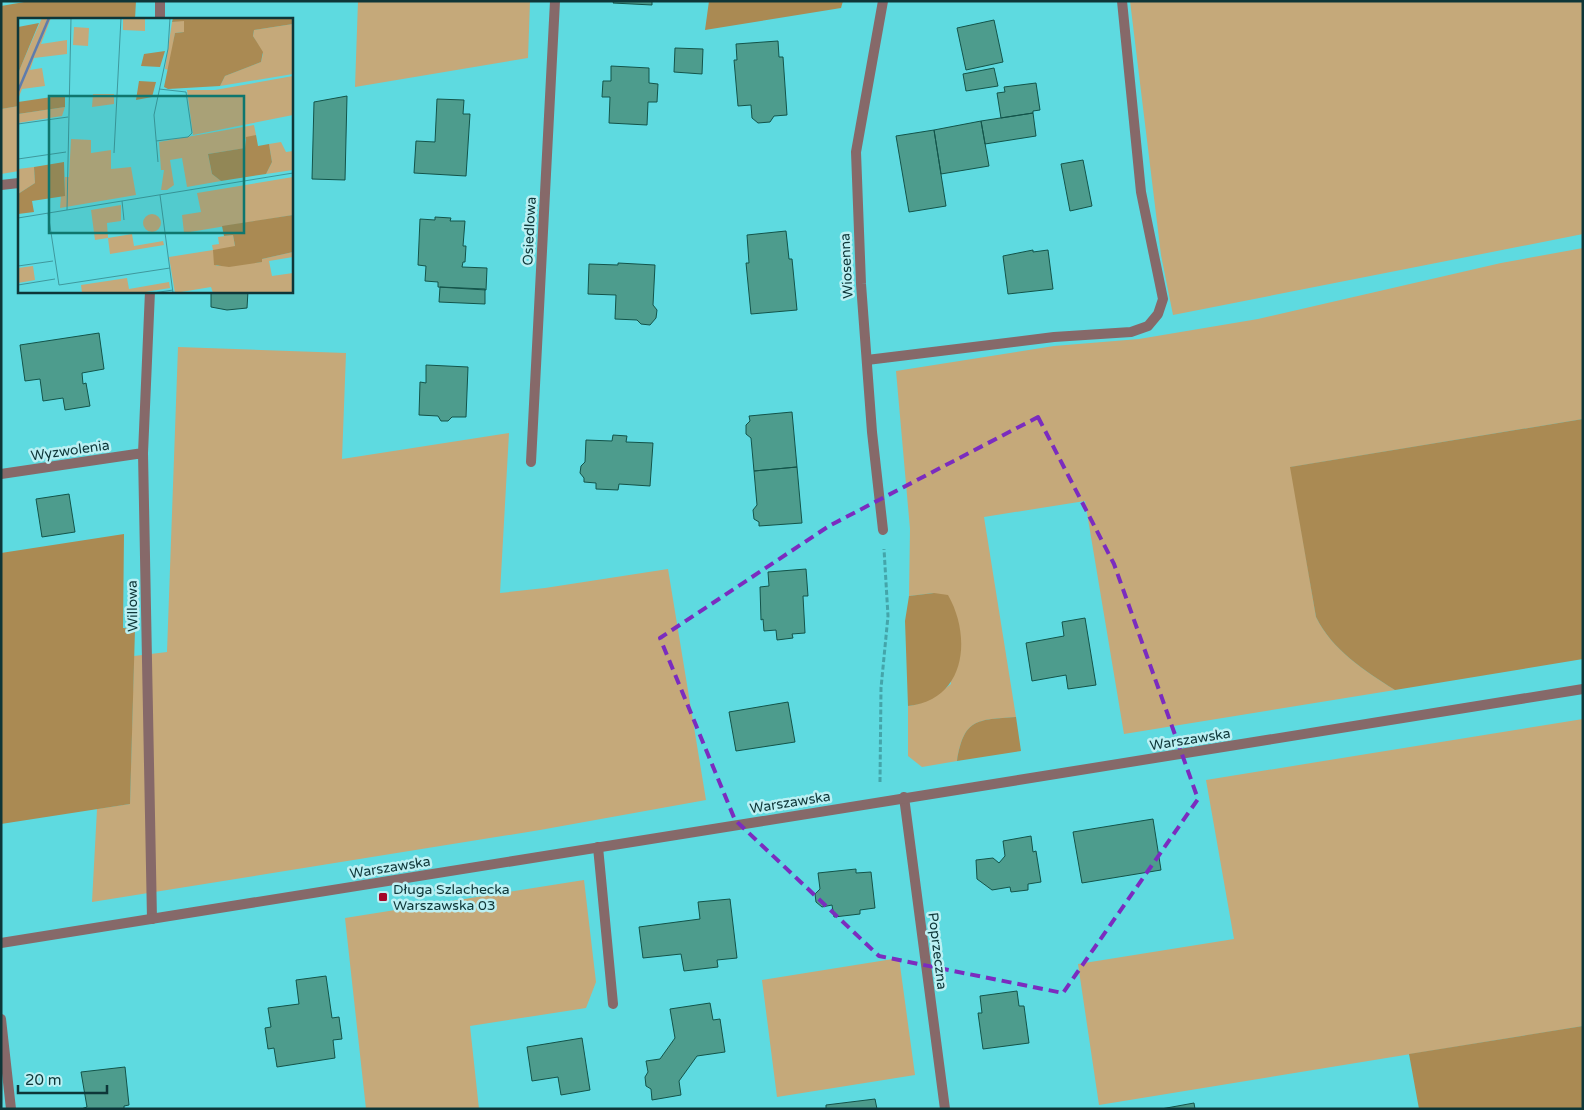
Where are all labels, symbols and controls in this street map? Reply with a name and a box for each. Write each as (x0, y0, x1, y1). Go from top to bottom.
inset map (18, 18, 292, 292)
street label: Osiedlowa (519, 196, 540, 266)
street label: Wiosenna (836, 233, 857, 299)
street label: Wyzwolenia (30, 437, 111, 464)
street label: Willowa (124, 580, 141, 632)
street label: Warszawska (1149, 725, 1232, 754)
street label: Warszawska (749, 788, 832, 817)
street label: Warszawska (349, 853, 432, 882)
place label: Długa Szlachecka Warszawska 03 (393, 881, 510, 914)
marker: Długa Szlachecka Warszawska 03 (377, 891, 389, 903)
street label: Poprzeczna (924, 911, 951, 991)
scale bar (18, 1062, 106, 1094)
text: 20 m (25, 1071, 62, 1089)

